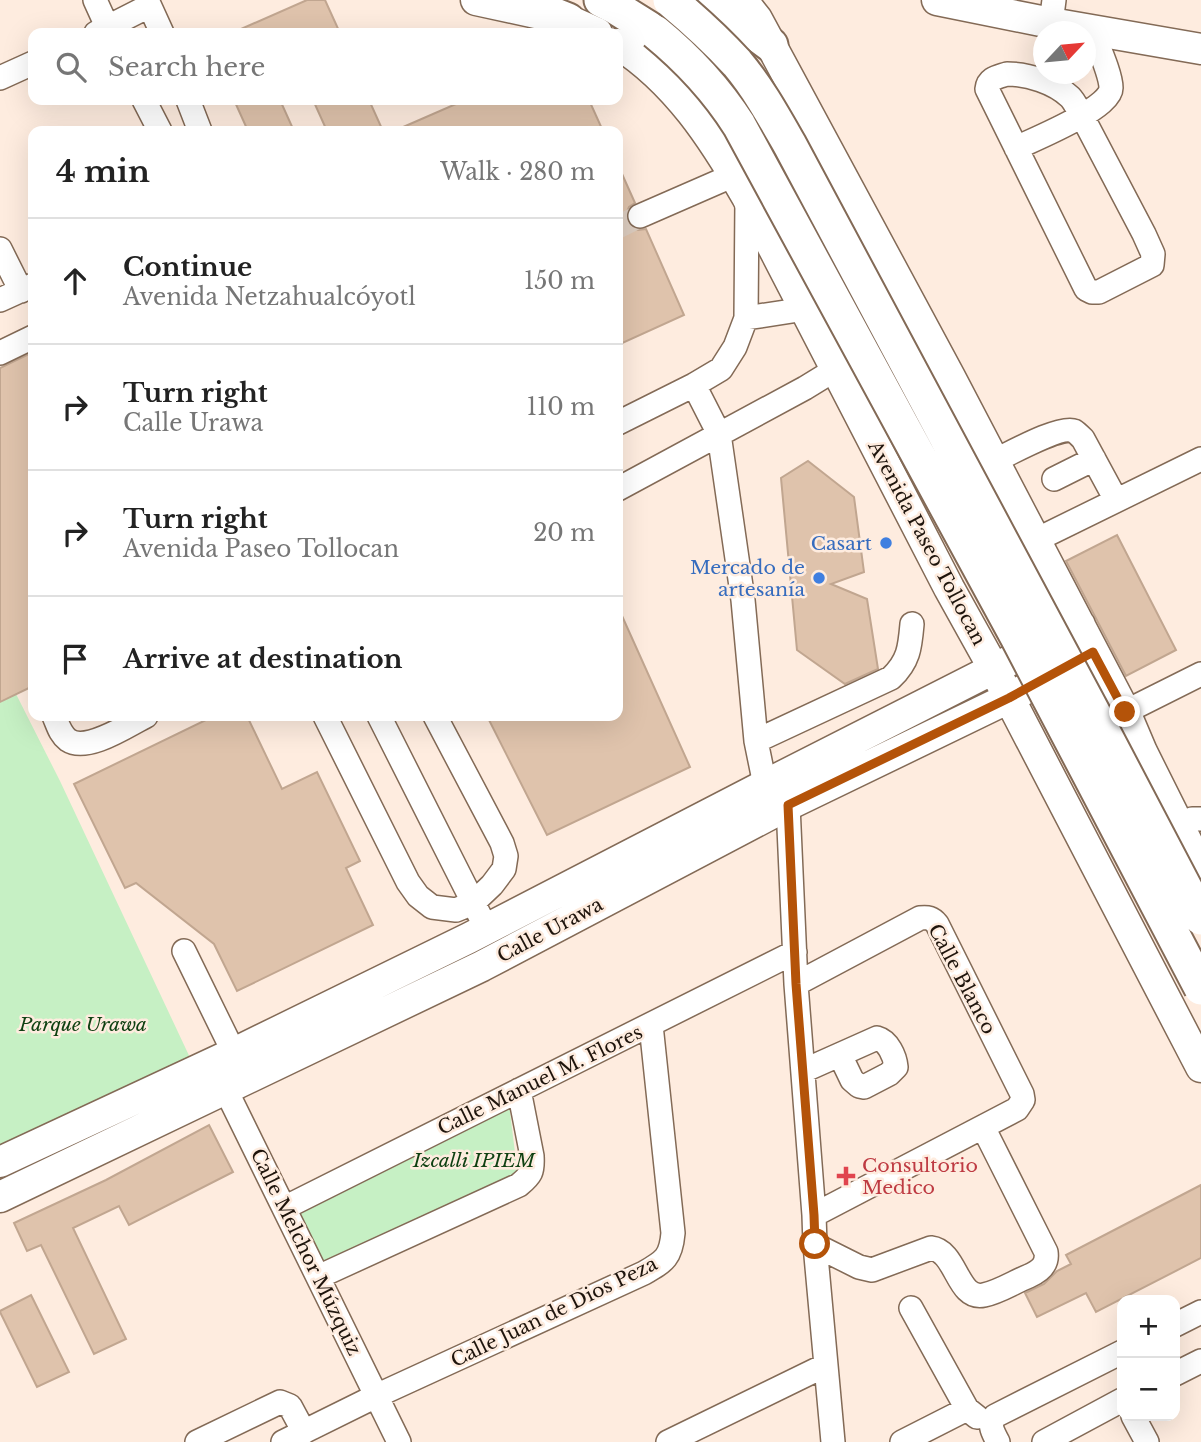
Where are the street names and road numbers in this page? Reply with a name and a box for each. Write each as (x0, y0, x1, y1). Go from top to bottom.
street label: Avenida Paseo Tollocan (863, 436, 991, 649)
street label: Calle Urawa (493, 892, 607, 967)
street label: Calle Blanco (923, 920, 1001, 1038)
street label: Calle Manuel M. Flores (434, 1020, 646, 1140)
street label: Calle Melchor Múzquiz (246, 1145, 366, 1359)
street label: Calle Juan de Dios Peza (447, 1252, 661, 1372)

